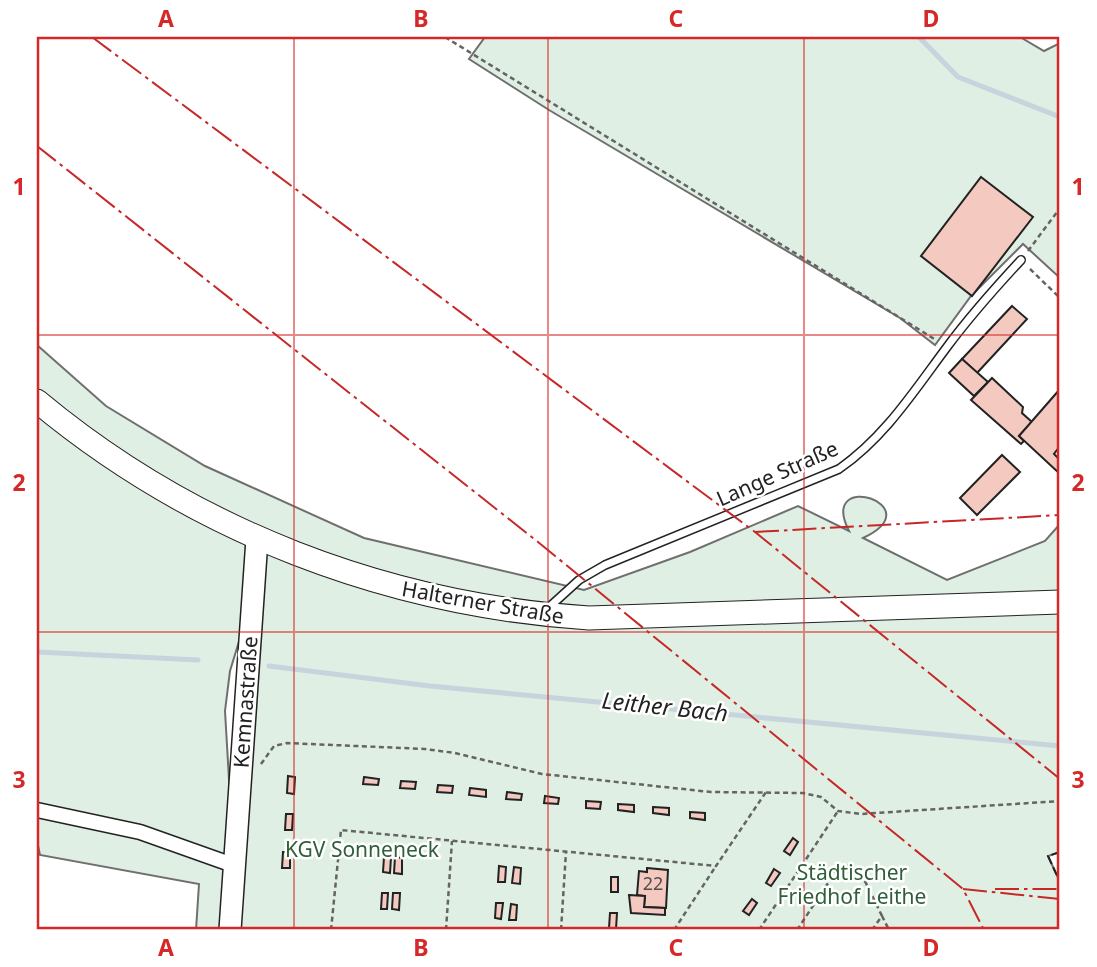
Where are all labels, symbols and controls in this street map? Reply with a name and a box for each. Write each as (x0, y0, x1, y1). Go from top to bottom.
text: A (158, 2, 174, 34)
text: B (413, 2, 429, 34)
text: C (669, 2, 684, 34)
text: D (923, 2, 939, 34)
text: 1 (12, 170, 26, 202)
text: 1 (1071, 170, 1085, 202)
street label: Lange Straße (712, 434, 842, 512)
text: 2 (12, 466, 26, 498)
text: 2 (1071, 466, 1085, 498)
street label: Halterner Straße (400, 574, 566, 630)
street label: Kemnastraße (226, 635, 264, 769)
water label: Leither Bach (600, 683, 730, 729)
text: 3 (12, 763, 26, 795)
text: 3 (1071, 763, 1085, 795)
park label: KGV Sonneneck (285, 835, 440, 863)
park label: Städtischer Friedhof Leithe (778, 858, 926, 910)
house number: 22 (643, 871, 663, 895)
text: A (158, 931, 174, 963)
text: B (413, 931, 429, 963)
text: C (669, 931, 684, 963)
text: D (923, 931, 939, 963)

